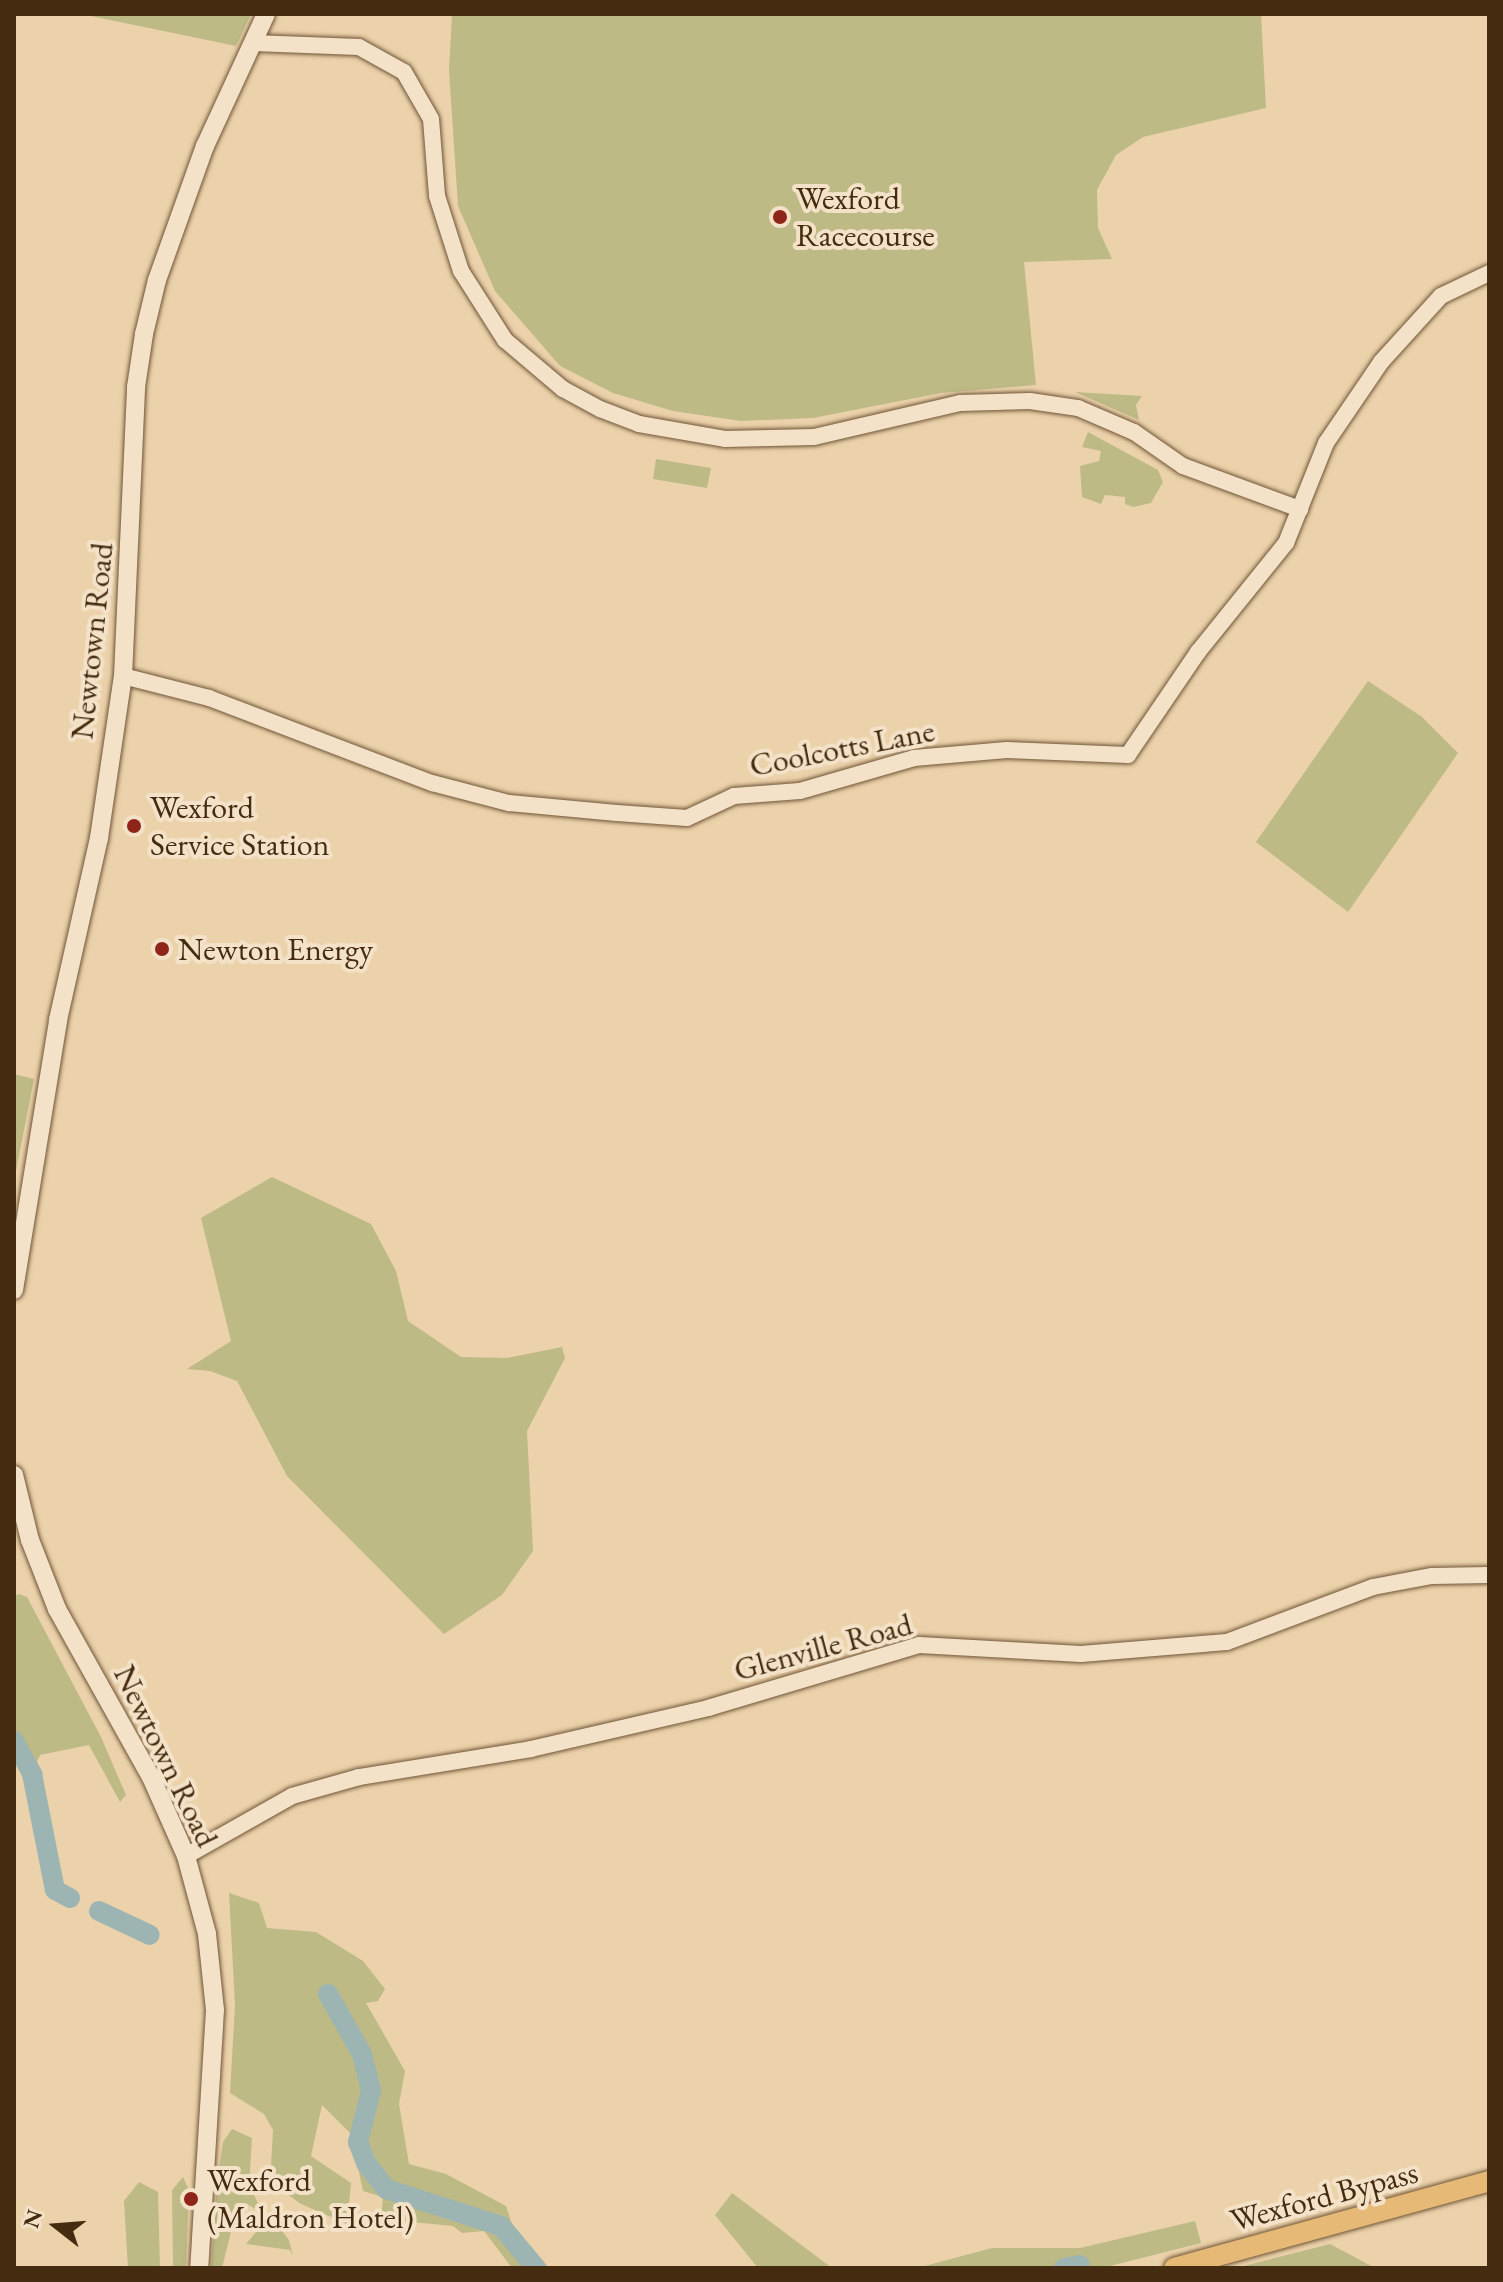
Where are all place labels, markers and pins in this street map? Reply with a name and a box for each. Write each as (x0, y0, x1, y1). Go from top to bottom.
place label: Wexford Racecourse (796, 180, 935, 255)
marker: Wexford Racecourse (771, 208, 789, 226)
place label: Wexford Service Station (150, 789, 329, 864)
marker: Wexford Service Station (125, 817, 143, 835)
place label: Newton Energy (178, 930, 373, 968)
marker: Newton Energy (153, 940, 171, 958)
place label: Wexford (Maldron Hotel) (207, 2162, 414, 2237)
marker: Wexford (Maldron Hotel) (182, 2190, 200, 2208)

